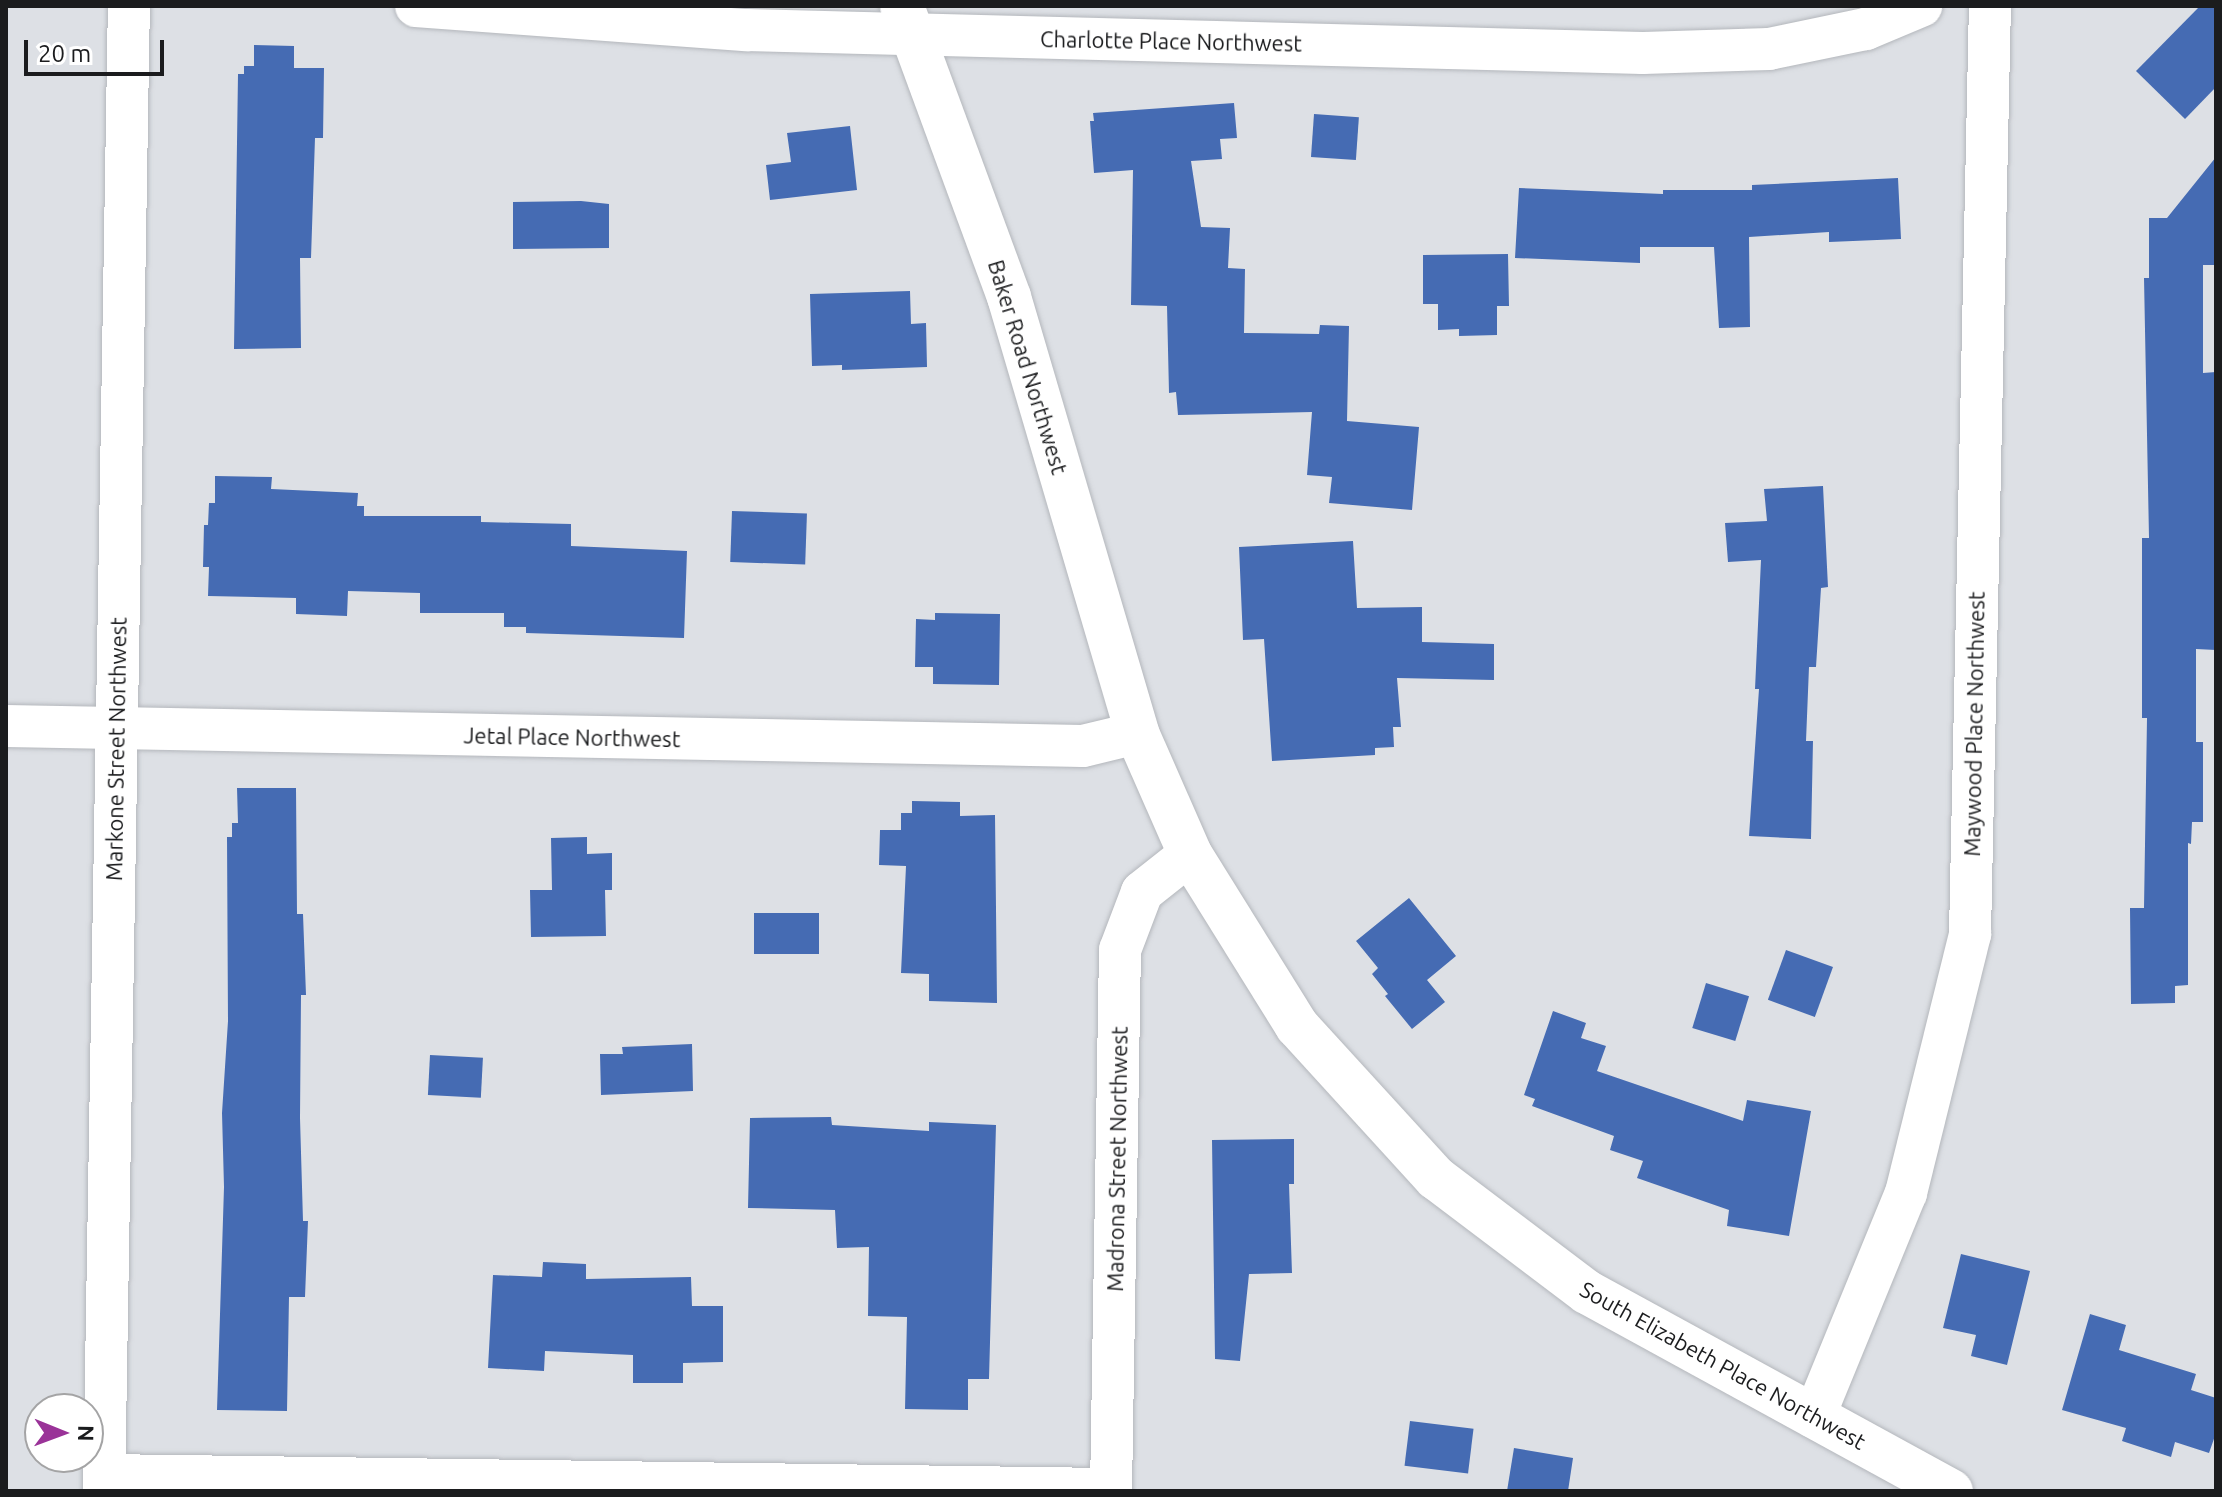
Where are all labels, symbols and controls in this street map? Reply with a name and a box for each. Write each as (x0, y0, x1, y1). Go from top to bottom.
scale bar (28, 24, 168, 74)
street label: Charlotte Place Northwest (1040, 26, 1302, 56)
text: 20 m (38, 40, 91, 67)
street label: Baker Road Northwest (983, 257, 1073, 477)
street label: Maywood Place Northwest (1958, 591, 1990, 857)
street label: Markone Street Northwest (100, 617, 132, 881)
street label: Jetal Place Northwest (463, 722, 681, 752)
street label: Madrona Street Northwest (1101, 1026, 1133, 1292)
street label: South Elizabeth Place Northwest (1576, 1275, 1870, 1455)
north arrow (24, 1393, 104, 1473)
text: N (74, 1425, 99, 1442)

